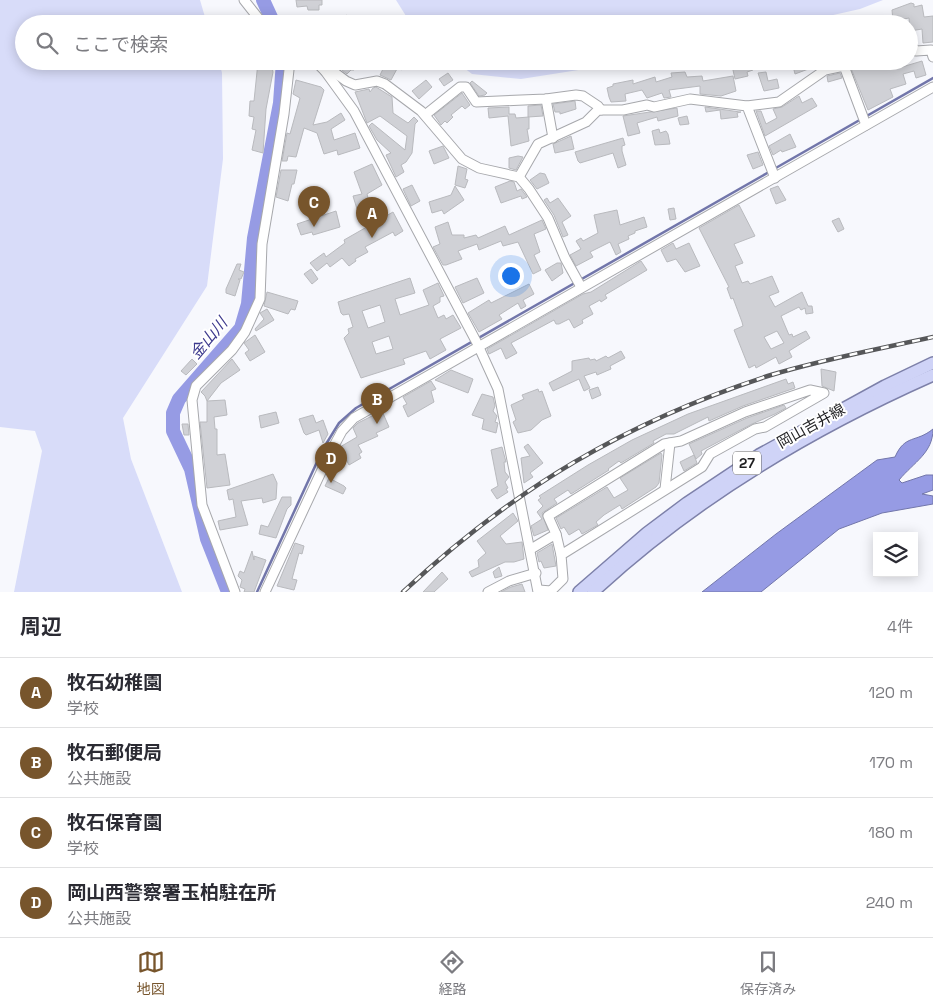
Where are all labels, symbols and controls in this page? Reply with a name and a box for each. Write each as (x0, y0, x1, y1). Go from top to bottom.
search box (15, 15, 918, 70)
icon: search (33, 29, 61, 57)
text: ここで検索 (73, 32, 168, 57)
pin: C (298, 186, 330, 227)
pin: A (356, 197, 388, 238)
your location (498, 263, 524, 289)
water label: 金山川 (185, 312, 233, 363)
pin: B (361, 383, 393, 424)
street label: 岡山吉井線 (773, 399, 848, 452)
pin: D (315, 442, 347, 483)
road number: 27 (733, 452, 761, 474)
map controls (873, 532, 918, 577)
button: layers (873, 532, 918, 577)
text: 周辺 (20, 613, 62, 640)
text: 4件 (887, 616, 913, 637)
text: 牧石幼稚園 (67, 670, 162, 695)
text: A (31, 682, 41, 703)
text: 120 m (869, 682, 913, 703)
text: 学校 (67, 698, 99, 719)
text: 牧石郵便局 (67, 740, 162, 765)
text: B (31, 752, 41, 773)
text: 170 m (869, 752, 913, 773)
text: 公共施設 (67, 768, 131, 789)
text: 牧石保育園 (67, 810, 162, 835)
text: C (31, 822, 41, 843)
text: 180 m (868, 822, 913, 843)
text: 学校 (67, 838, 99, 859)
text: 岡山西警察署玉柏駐在所 (67, 880, 276, 905)
text: D (31, 892, 41, 913)
text: 240 m (866, 892, 913, 913)
text: 公共施設 (67, 908, 131, 929)
tab: 地図 (137, 948, 165, 998)
tab: 経路 (438, 948, 466, 998)
tab: 保存済み (740, 948, 796, 998)

